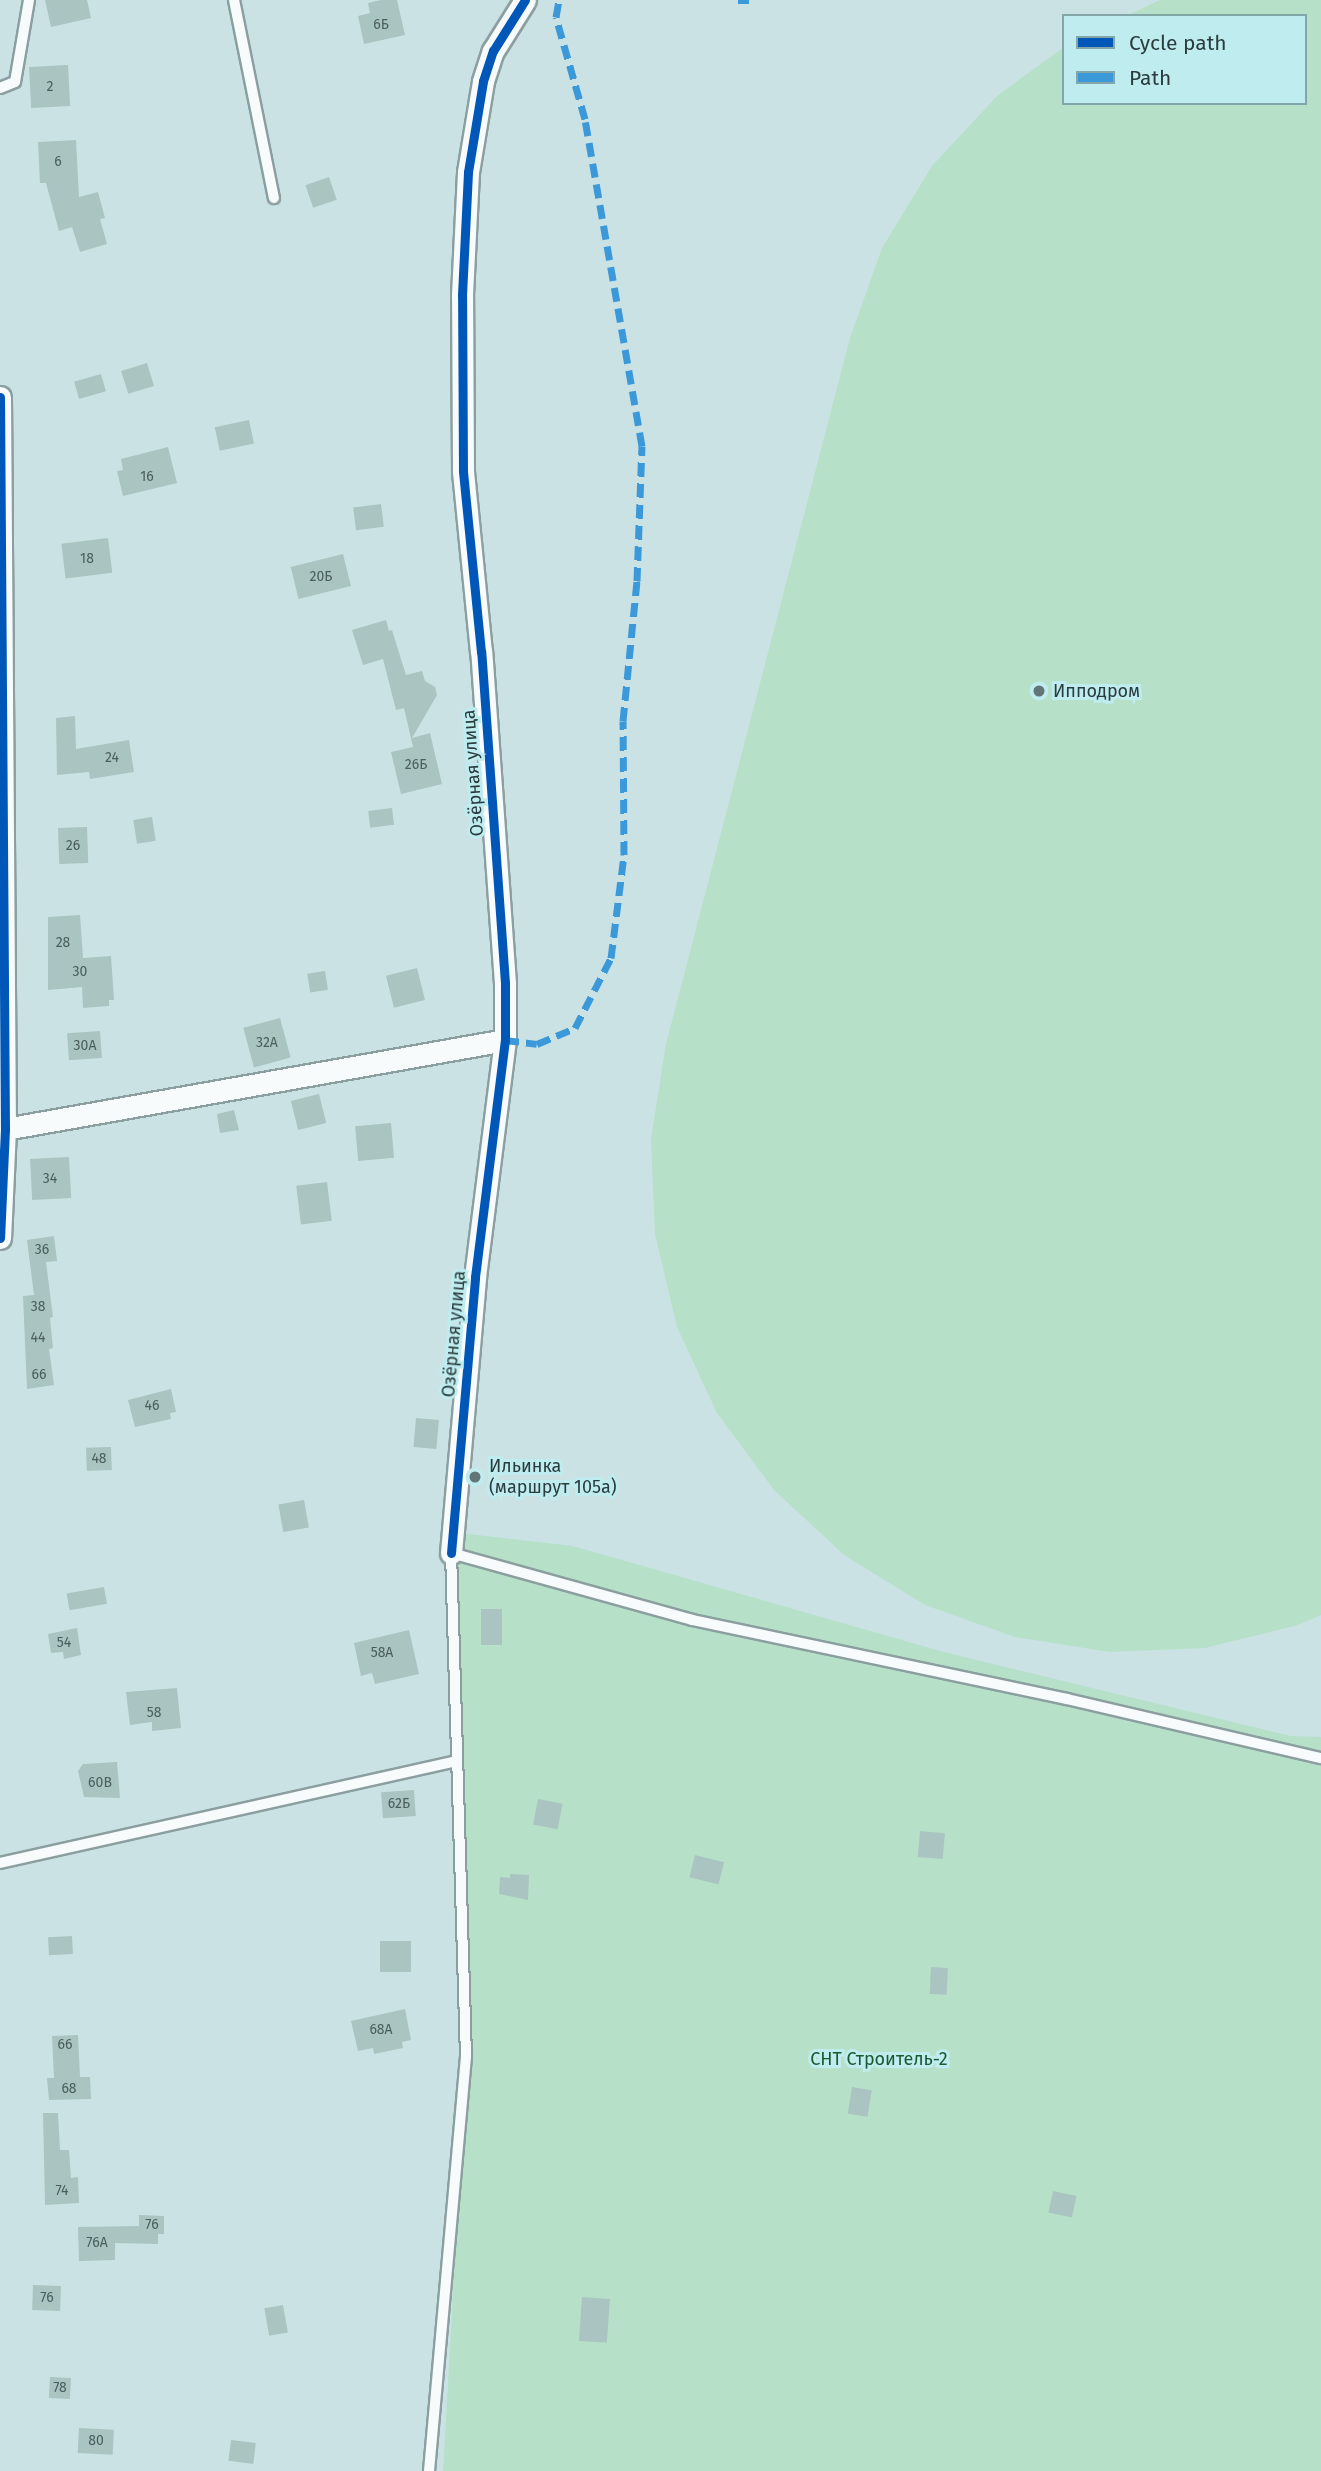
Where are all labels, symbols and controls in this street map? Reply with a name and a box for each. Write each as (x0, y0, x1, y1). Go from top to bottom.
legend (1062, 14, 1307, 105)
house number: 6Б (373, 17, 389, 33)
text: Cycle path (1129, 30, 1227, 56)
text: Path (1129, 65, 1171, 91)
house number: 2 (47, 79, 53, 95)
house number: 6 (54, 154, 62, 170)
house number: 16 (140, 469, 154, 485)
house number: 18 (80, 551, 94, 567)
house number: 20Б (310, 569, 332, 585)
place label: Ипподром (1053, 680, 1140, 702)
marker: Ипподром (1031, 683, 1047, 699)
street label: Озёрная улица (458, 709, 488, 837)
house number: 24 (105, 750, 119, 766)
house number: 26Б (405, 757, 427, 773)
house number: 26 (66, 838, 80, 854)
house number: 28 (56, 935, 70, 951)
house number: 30 (73, 964, 87, 980)
house number: 32А (256, 1035, 278, 1051)
house number: 30А (74, 1038, 96, 1054)
house number: 34 (43, 1171, 57, 1187)
house number: 36 (35, 1242, 49, 1258)
street label: Озёрная улица (438, 1270, 470, 1398)
house number: 38 (31, 1299, 45, 1315)
house number: 44 (31, 1330, 45, 1346)
house number: 66 (32, 1367, 46, 1383)
house number: 46 (145, 1398, 159, 1414)
house number: 48 (91, 1451, 107, 1467)
place label: Ильинка (маршрут 105а) (489, 1456, 617, 1498)
marker: Ильинка (маршрут 105а) (467, 1469, 483, 1485)
house number: 54 (57, 1635, 71, 1651)
house number: 58А (371, 1645, 393, 1661)
house number: 58 (147, 1705, 161, 1721)
house number: 60В (88, 1775, 112, 1791)
house number: 62Б (388, 1796, 410, 1812)
house number: 68А (369, 2022, 393, 2038)
house number: 66 (58, 2037, 72, 2053)
park label: СНТ Строитель-2 (810, 2048, 948, 2070)
house number: 68 (61, 2081, 77, 2097)
house number: 74 (55, 2183, 69, 2199)
house number: 76 (145, 2217, 159, 2233)
house number: 76А (86, 2235, 108, 2251)
house number: 76 (40, 2290, 54, 2306)
house number: 78 (53, 2380, 67, 2396)
house number: 80 (88, 2433, 104, 2449)

